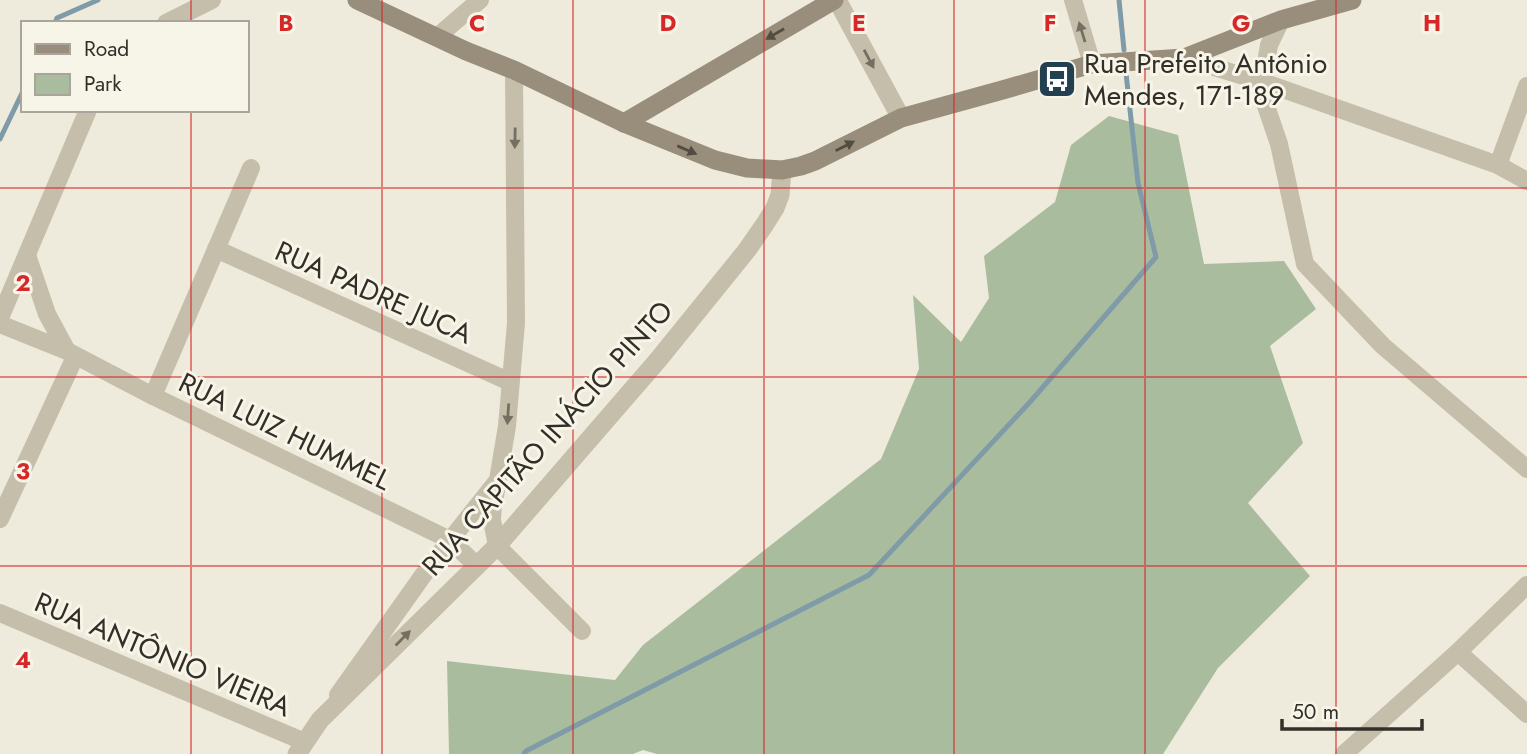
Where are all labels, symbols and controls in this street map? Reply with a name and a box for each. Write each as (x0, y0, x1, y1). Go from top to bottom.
text: B (278, 6, 294, 40)
text: C (469, 6, 485, 40)
text: D (660, 6, 677, 40)
text: E (852, 6, 866, 40)
text: F (1044, 6, 1056, 40)
text: G (1232, 6, 1250, 40)
text: H (1423, 6, 1441, 40)
legend (21, 21, 248, 112)
one-way arrow (1077, 21, 1087, 42)
one-way arrow (766, 28, 785, 41)
text: Road (84, 34, 129, 64)
place label: Rua Prefeito Antônio Mendes, 171-189 (1084, 43, 1327, 116)
one-way arrow (863, 49, 875, 69)
bus stop icon: Rua Prefeito Antônio Mendes, 171-189 (1036, 58, 1078, 100)
text: Park (84, 69, 122, 99)
one-way arrow (509, 127, 520, 149)
one-way arrow (835, 140, 855, 151)
one-way arrow (677, 144, 697, 156)
street label: RUA PADRE JUCA (269, 231, 479, 355)
text: 2 (15, 266, 31, 300)
street label: RUA CAPITÃO INÁCIO PINTO (412, 291, 682, 585)
street label: RUA LUIZ HUMMEL (172, 362, 398, 501)
one-way arrow (502, 403, 513, 425)
text: 3 (16, 454, 30, 488)
street label: RUA ANTÔNIO VIEIRA (28, 582, 298, 727)
one-way arrow (394, 630, 411, 646)
text: 4 (15, 643, 31, 677)
scale bar (1282, 688, 1422, 732)
text: 50 m (1292, 697, 1339, 727)

